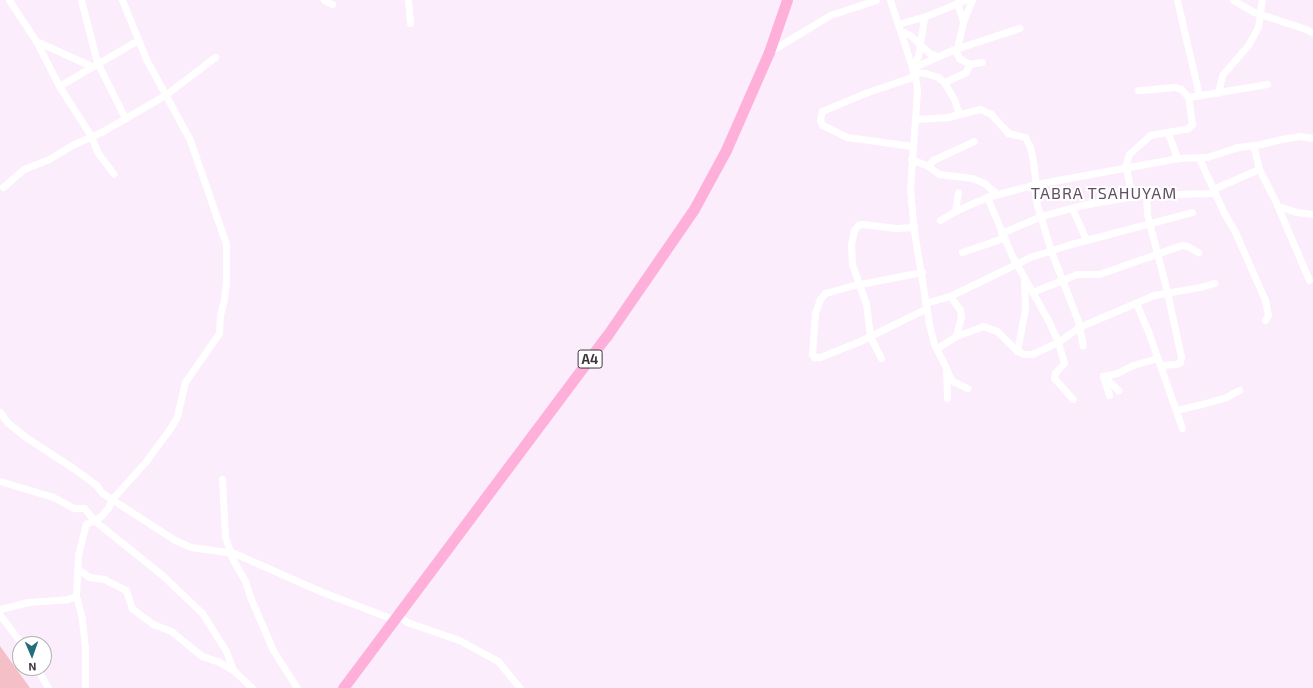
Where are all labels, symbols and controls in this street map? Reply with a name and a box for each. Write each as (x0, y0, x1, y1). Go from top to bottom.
district label: TABRA TSAHUYAM (1030, 183, 1178, 203)
road number: A4 (577, 348, 603, 370)
north arrow (12, 636, 52, 676)
text: N (28, 661, 37, 674)

